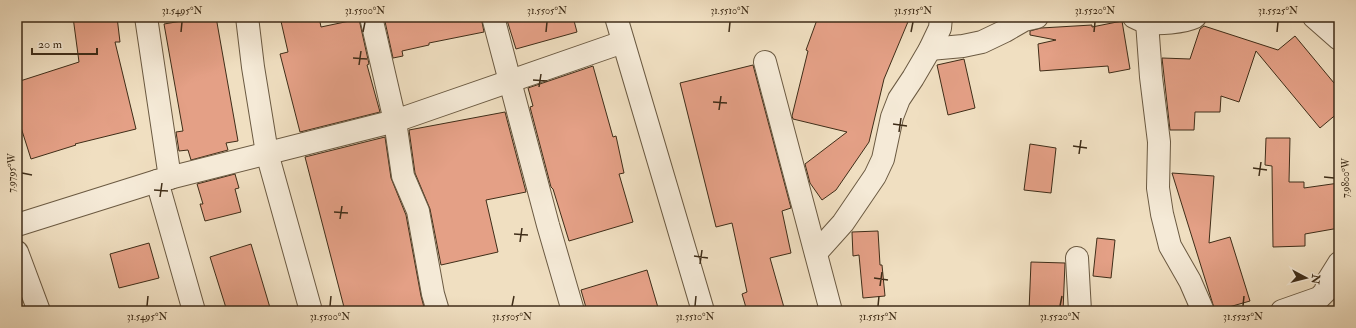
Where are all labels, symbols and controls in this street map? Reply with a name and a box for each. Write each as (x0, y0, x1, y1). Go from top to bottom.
text: 31.5495°N (162, 5, 202, 17)
text: 31.5500°N (345, 5, 385, 17)
text: 31.5505°N (527, 5, 567, 17)
text: 31.5510°N (710, 5, 750, 17)
text: 31.5515°N (894, 5, 932, 17)
text: 31.5520°N (1075, 5, 1115, 17)
text: 31.5525°N (1258, 5, 1298, 17)
scale bar (32, 30, 97, 56)
text: 20 m (38, 37, 63, 52)
text: 7.9795°W (6, 153, 18, 193)
text: 7.9800°W (1340, 157, 1352, 198)
north arrow (1286, 258, 1326, 298)
text: N (1308, 272, 1323, 286)
text: 31.5495°N (127, 311, 167, 323)
text: 31.5500°N (310, 311, 350, 323)
text: 31.5505°N (492, 311, 532, 323)
text: 31.5510°N (675, 311, 715, 323)
text: 31.5515°N (859, 311, 897, 323)
text: 31.5520°N (1040, 311, 1080, 323)
text: 31.5525°N (1223, 311, 1263, 323)

